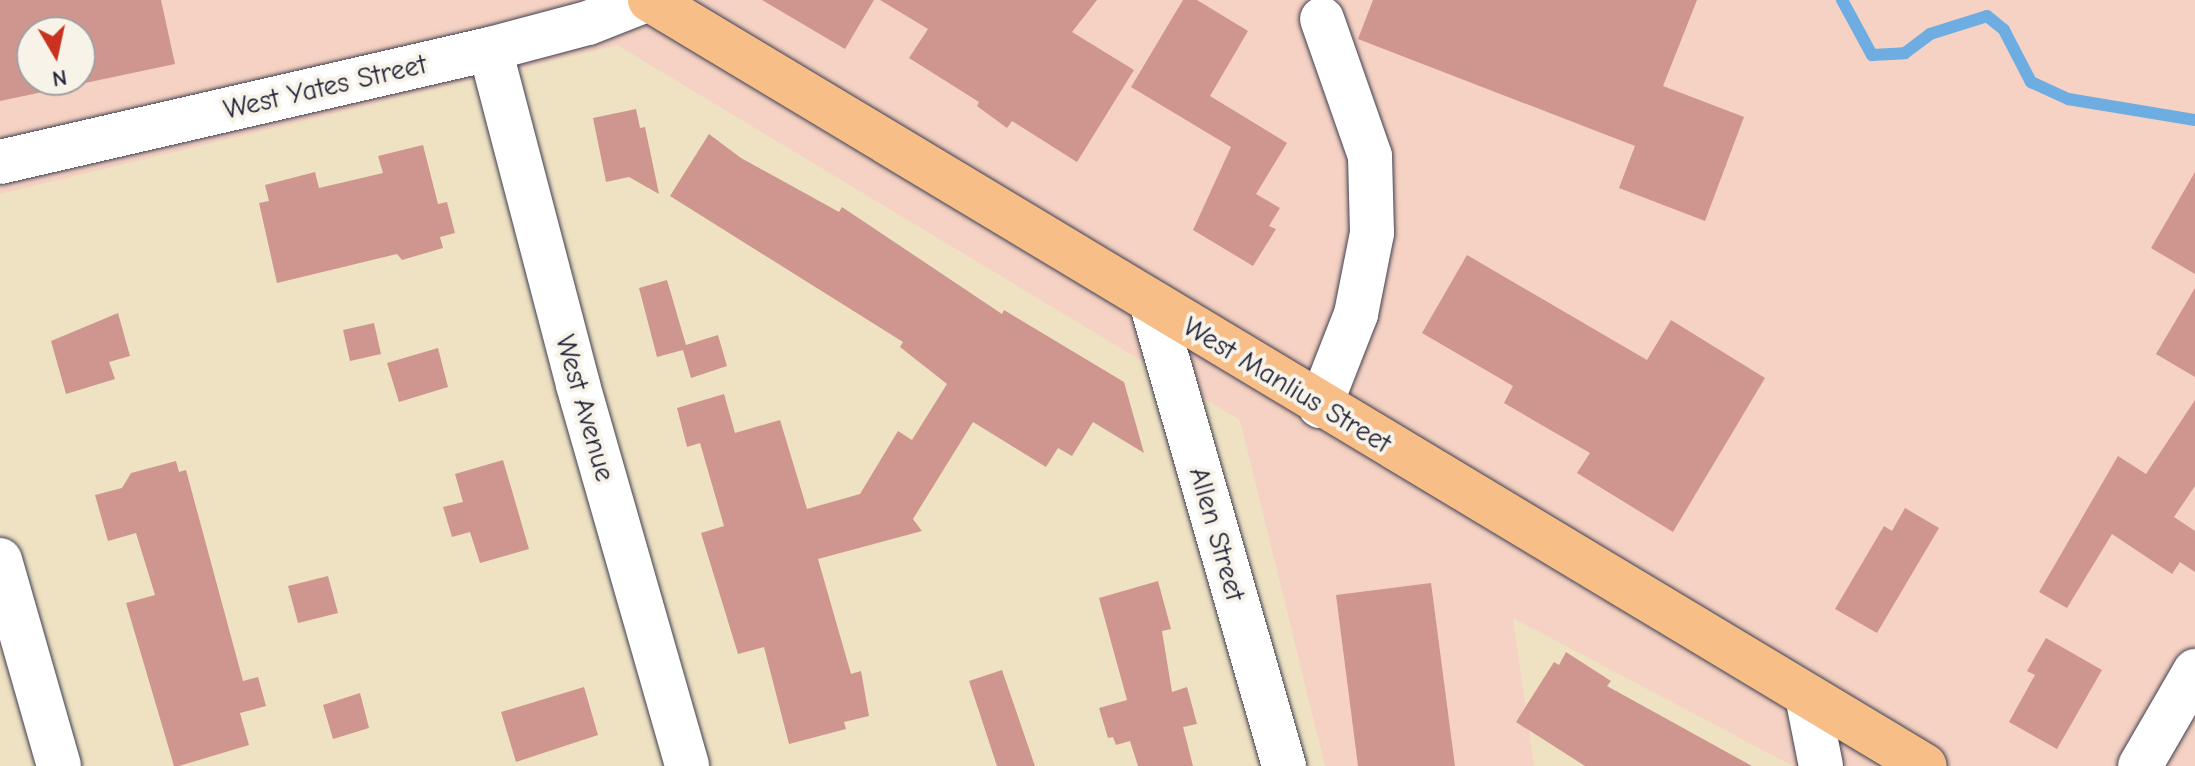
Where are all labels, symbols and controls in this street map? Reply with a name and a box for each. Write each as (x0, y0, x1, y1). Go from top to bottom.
north arrow (16, 16, 96, 96)
street label: West Yates Street (220, 47, 430, 127)
text: N (50, 64, 69, 92)
street label: West Manlius Street (1177, 310, 1397, 460)
street label: West Avenue (548, 331, 622, 485)
street label: Allen Street (1182, 463, 1252, 605)

